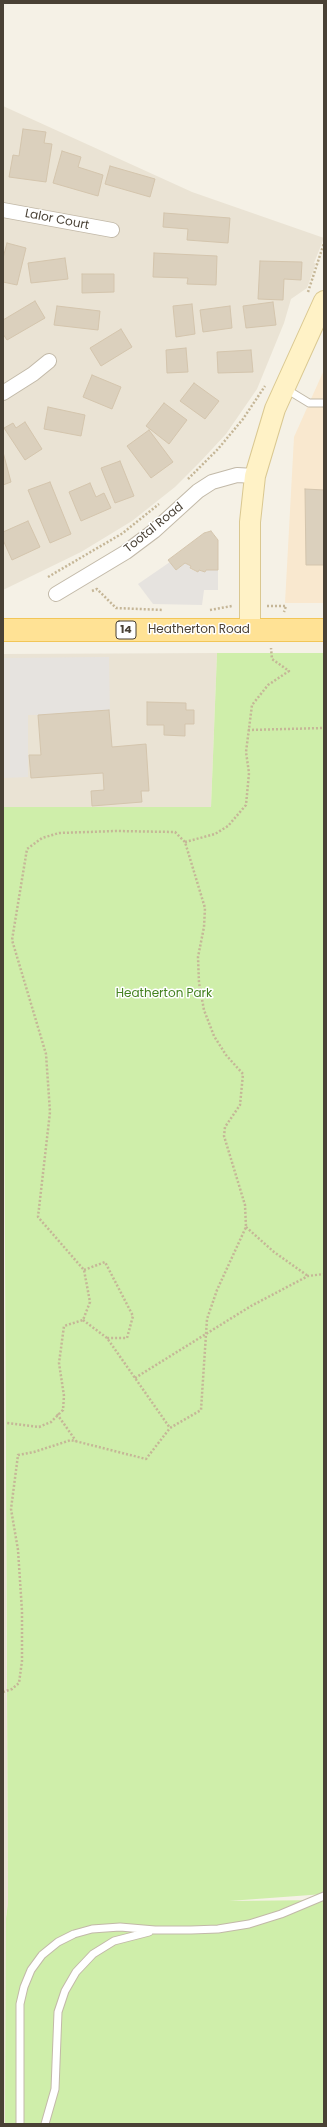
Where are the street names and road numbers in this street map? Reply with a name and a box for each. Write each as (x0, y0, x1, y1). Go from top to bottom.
street label: Lalor Court (24, 207, 90, 233)
street label: Tootal Road (122, 500, 186, 556)
road number: 14 (116, 621, 136, 639)
street label: Heatherton Road (148, 623, 250, 637)

